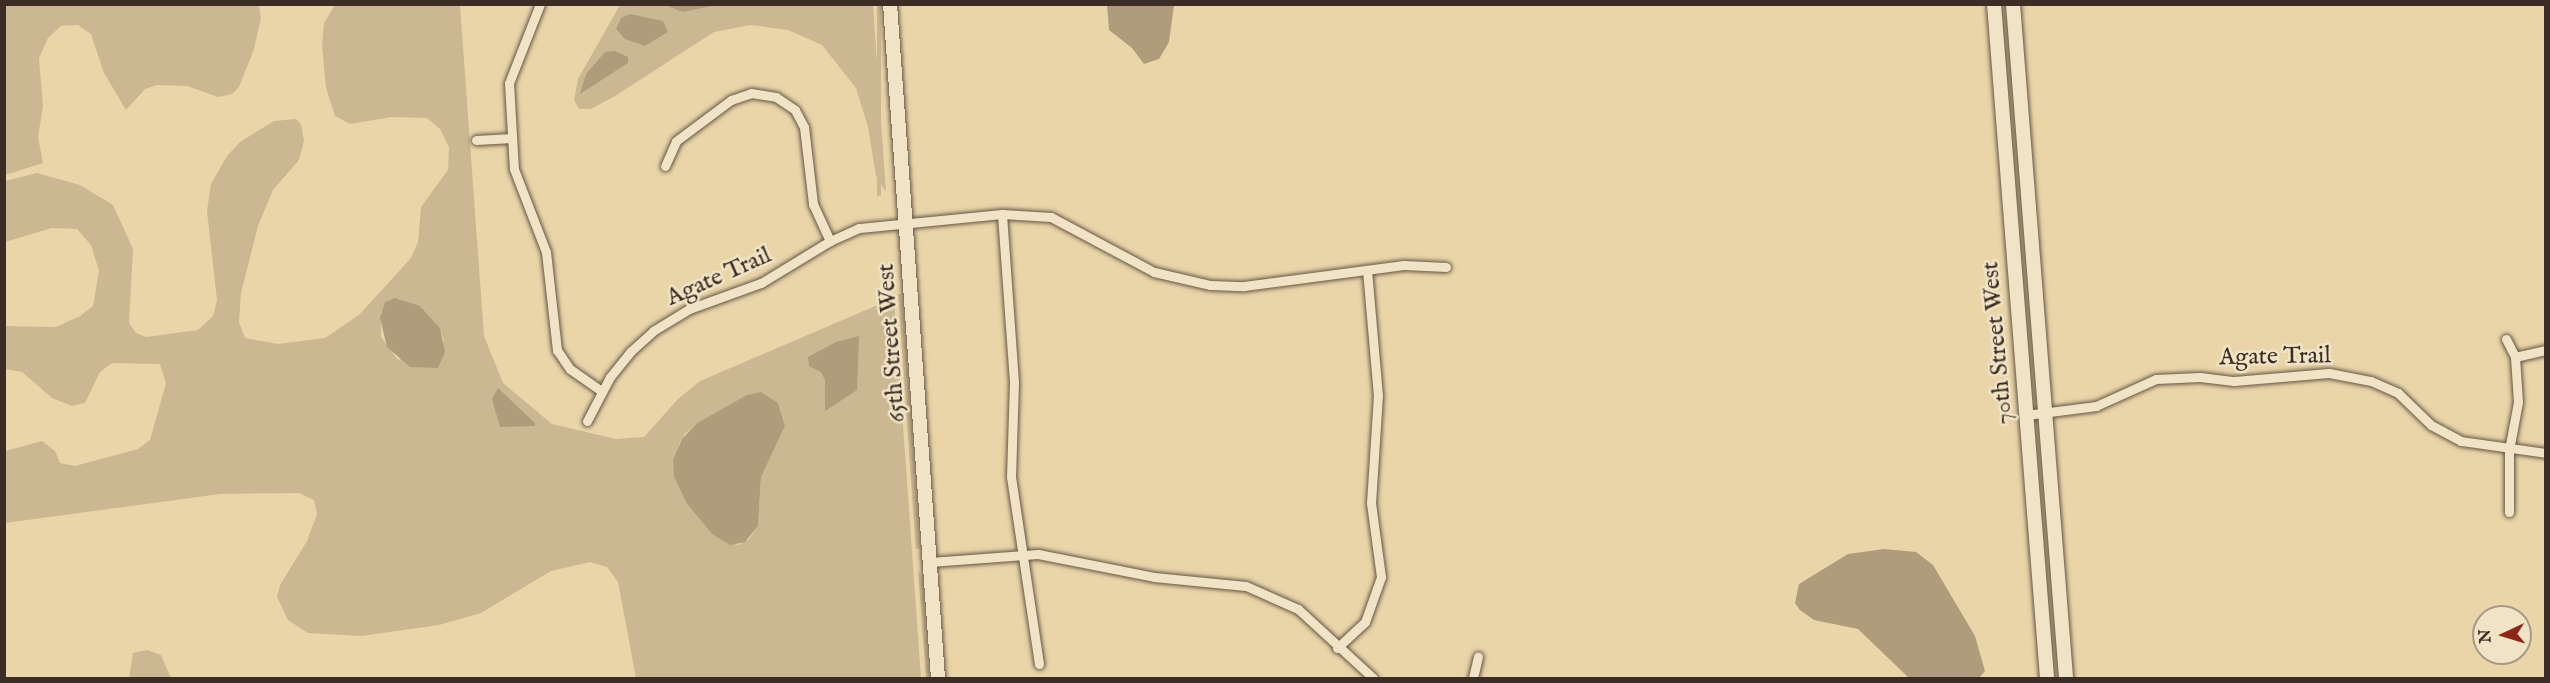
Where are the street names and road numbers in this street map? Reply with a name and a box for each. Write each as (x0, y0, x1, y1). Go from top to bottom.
street label: Agate Trail (662, 241, 776, 313)
street label: 70th Street West (1977, 260, 2019, 426)
street label: 65th Street West (872, 263, 912, 423)
street label: Agate Trail (2219, 342, 2331, 372)

